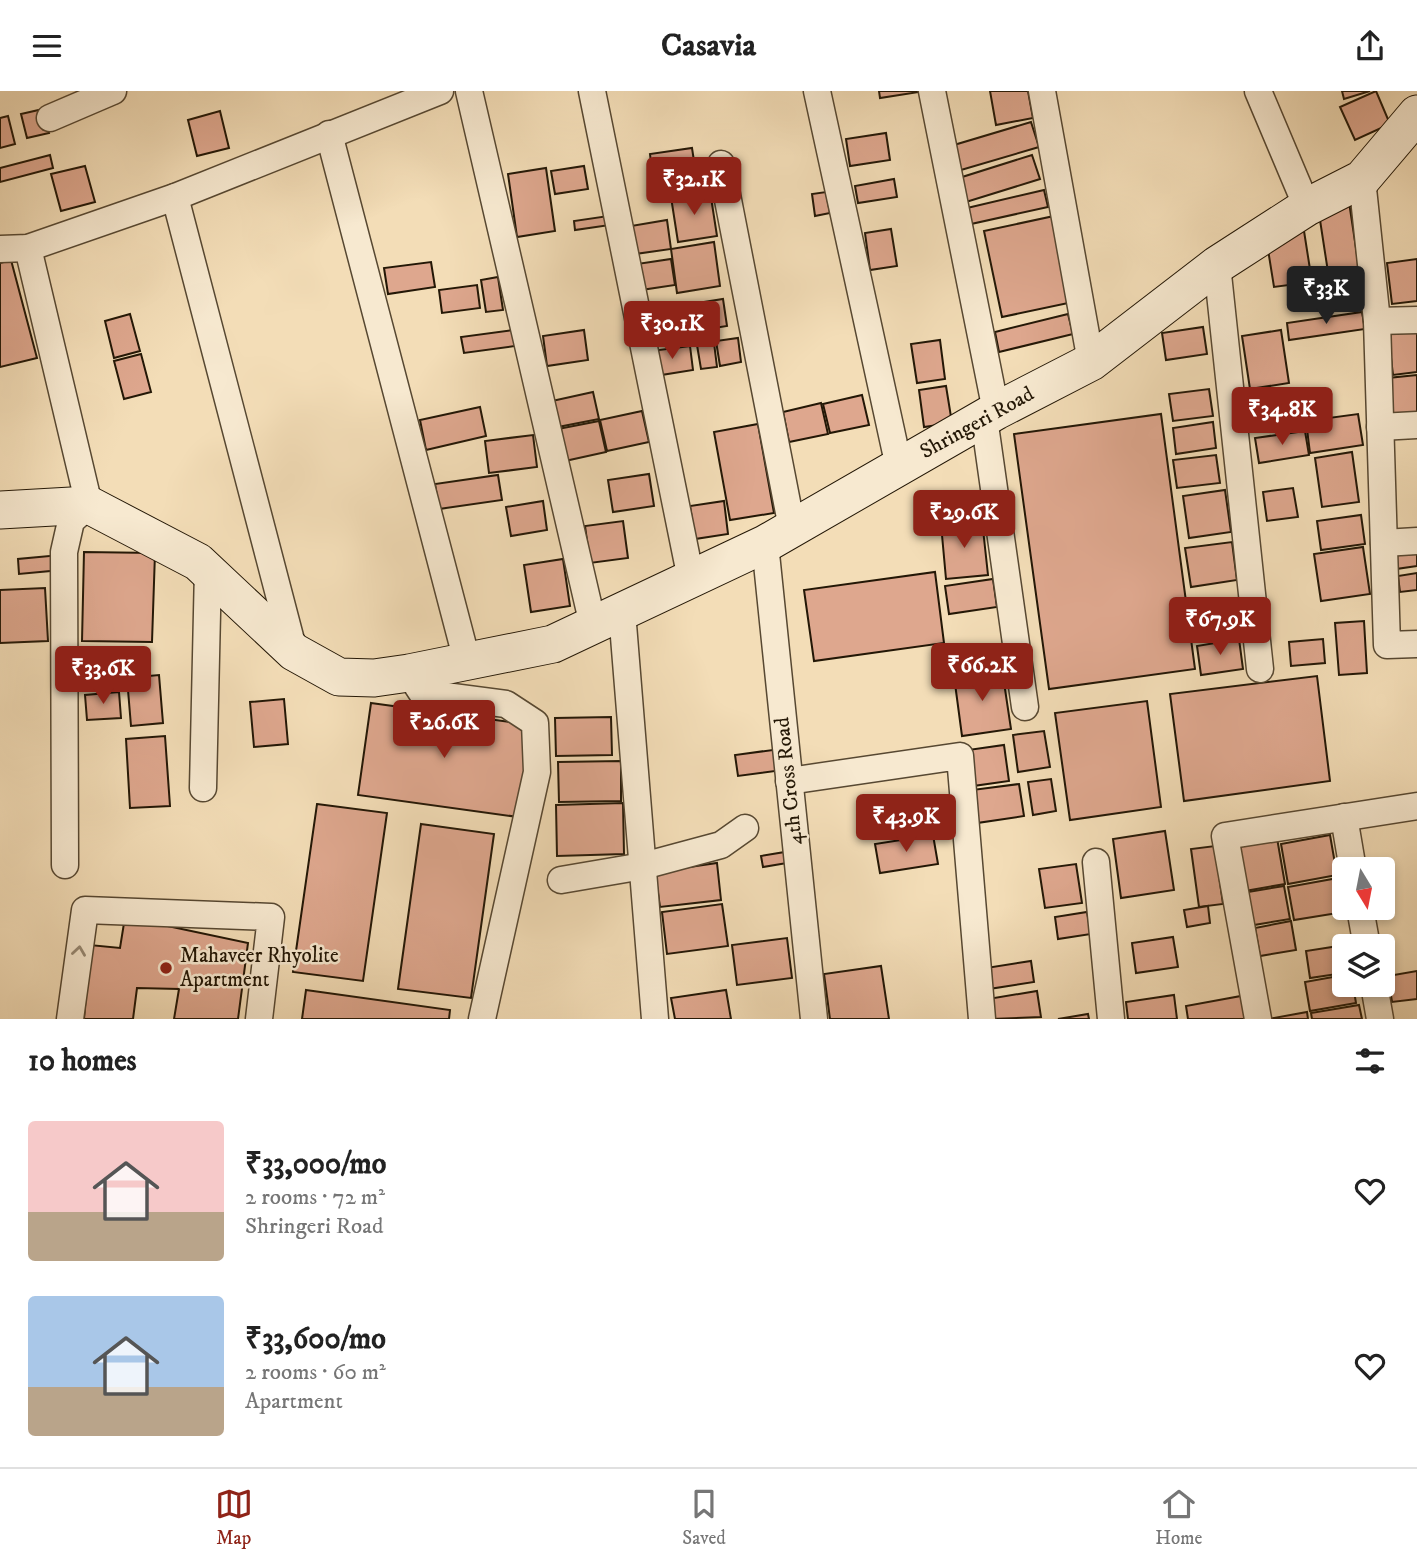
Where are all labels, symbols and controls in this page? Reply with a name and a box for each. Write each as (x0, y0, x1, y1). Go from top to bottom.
text: Casavia (661, 26, 756, 66)
icon: menu (28, 27, 66, 65)
icon: share (1351, 27, 1389, 65)
pin: ₹32.1K (637, 157, 751, 217)
text: ₹32.1K (662, 165, 726, 194)
pin: ₹33K (1285, 267, 1367, 326)
text: ₹33K (1303, 274, 1349, 303)
pin: ₹30.1K (615, 301, 729, 361)
text: ₹30.1K (640, 309, 704, 338)
street label: Shringeri Road (915, 381, 1039, 465)
pin: ₹34.8K (1225, 387, 1339, 447)
text: ₹34.8K (1248, 395, 1316, 424)
pin: ₹29.6K (907, 491, 1021, 550)
text: ₹29.6K (929, 498, 999, 527)
pin: ₹67.9K (1163, 597, 1277, 657)
text: ₹67.9K (1185, 605, 1255, 634)
pin: ₹66.2K (925, 643, 1039, 703)
pin: ₹33.6K (46, 647, 160, 706)
text: ₹66.2K (947, 651, 1017, 680)
text: ₹33.6K (71, 654, 135, 683)
pin: ₹26.6K (387, 701, 501, 760)
text: ₹26.6K (409, 708, 479, 737)
street label: 4th Cross Road (769, 715, 809, 846)
pin: ₹43.9K (849, 795, 963, 854)
text: ₹43.9K (872, 802, 940, 831)
north arrow (1332, 857, 1395, 921)
map controls (1332, 857, 1395, 997)
button: layers (1332, 934, 1395, 997)
place label: Mahaveer Rhyolite Apartment (180, 943, 339, 993)
one-way arrow (72, 946, 87, 957)
marker: Mahaveer Rhyolite Apartment (158, 960, 174, 976)
icon: filters (1351, 1042, 1389, 1080)
text: 10 homes (28, 1043, 137, 1080)
text: ₹33,000/mo (245, 1146, 386, 1183)
icon: home (84, 1149, 168, 1233)
icon: heart (1351, 1172, 1389, 1210)
text: 2 rooms · 72 m² (245, 1183, 385, 1212)
text: Shringeri Road (245, 1212, 383, 1241)
text: ₹33,600/mo (245, 1321, 386, 1358)
icon: home (84, 1324, 168, 1408)
icon: heart (1351, 1347, 1389, 1385)
text: 2 rooms · 60 m² (245, 1358, 386, 1387)
text: Apartment (245, 1387, 343, 1416)
tab: Map (215, 1485, 253, 1550)
tab: Saved (682, 1485, 726, 1550)
tab: Home (1155, 1485, 1202, 1550)

